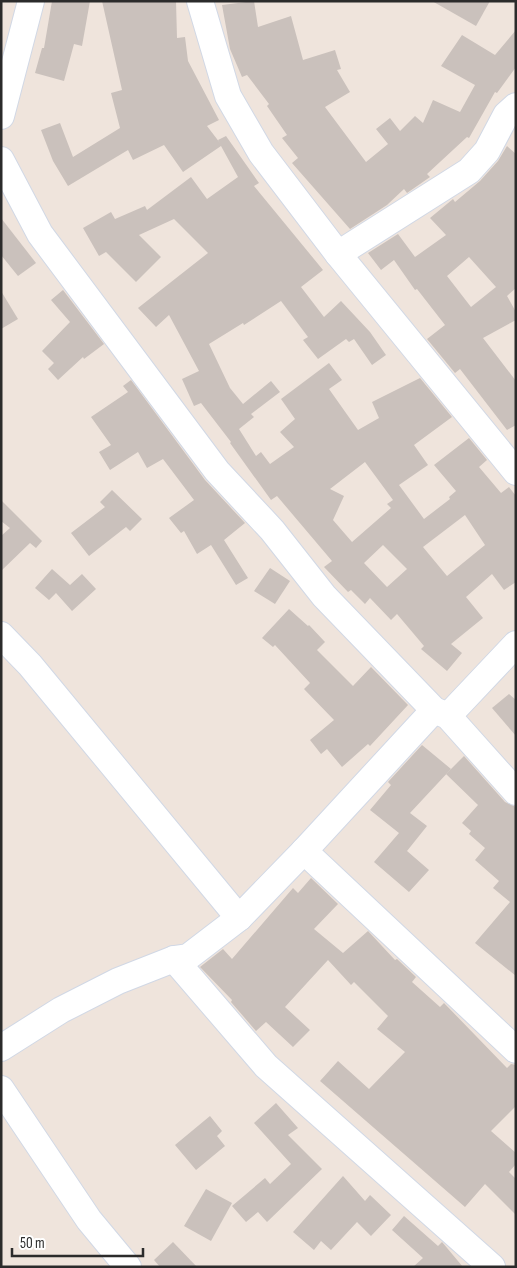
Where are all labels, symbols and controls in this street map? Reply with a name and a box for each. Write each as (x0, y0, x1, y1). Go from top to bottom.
scale bar (12, 1226, 144, 1258)
text: 50 m (20, 1234, 45, 1253)

